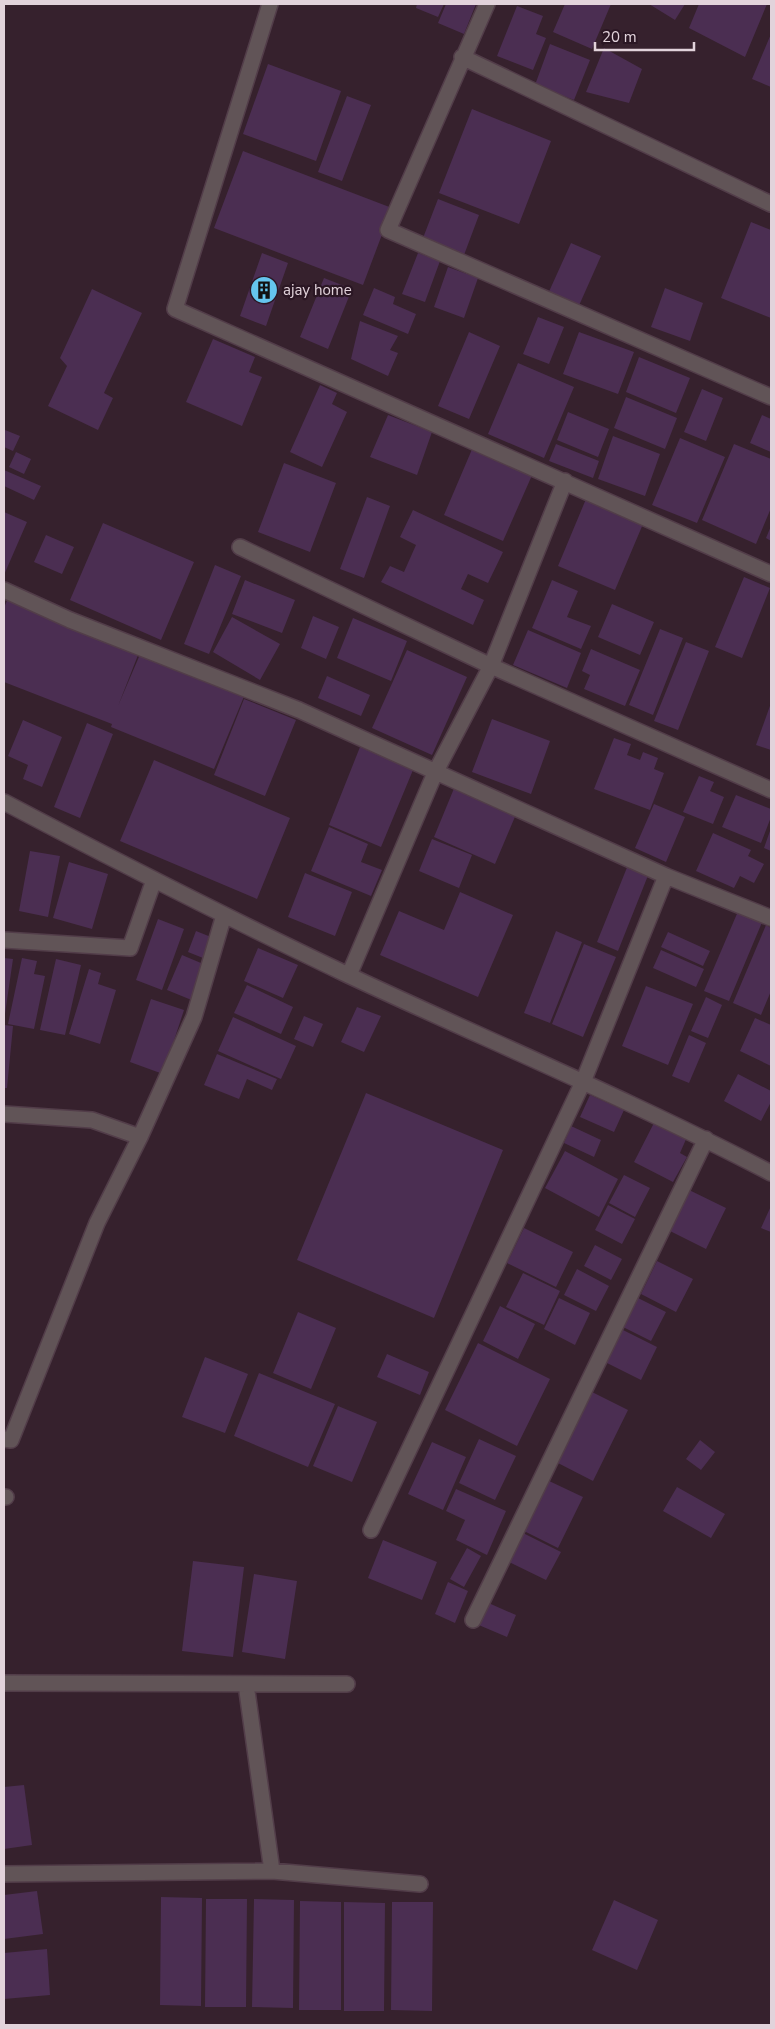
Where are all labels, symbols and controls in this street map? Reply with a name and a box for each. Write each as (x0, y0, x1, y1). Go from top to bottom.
scale bar (595, 20, 694, 52)
text: 20 m (602, 27, 637, 47)
building icon: ajay home (249, 275, 279, 305)
place label: ajay home (283, 280, 352, 300)

